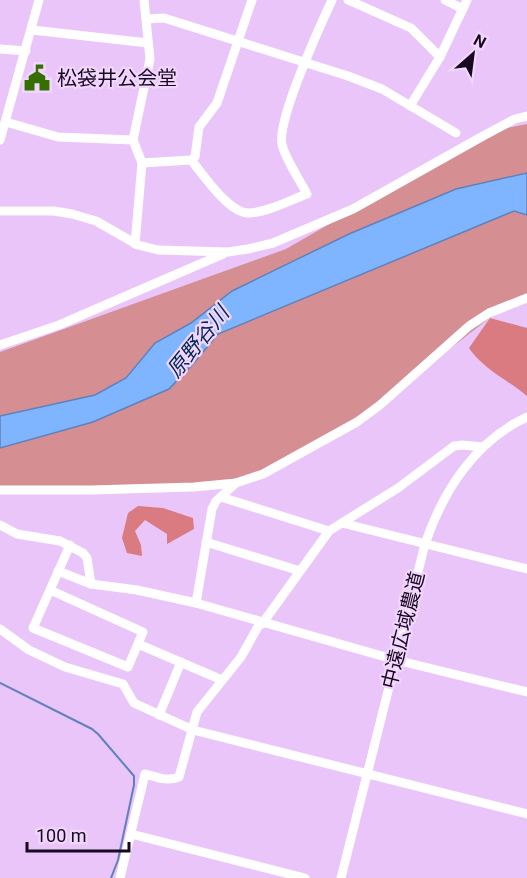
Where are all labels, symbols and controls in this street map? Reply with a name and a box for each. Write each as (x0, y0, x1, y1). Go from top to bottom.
north arrow (443, 24, 503, 84)
text: N (470, 30, 489, 52)
public building icon: 松袋井公会堂 (22, 63, 52, 93)
place label: 松袋井公会堂 (57, 66, 177, 90)
water label: 原野谷川 (162, 300, 235, 382)
street label: 中遠広域農道 (377, 569, 429, 691)
scale bar (27, 815, 129, 853)
text: 100 m (36, 825, 87, 846)

